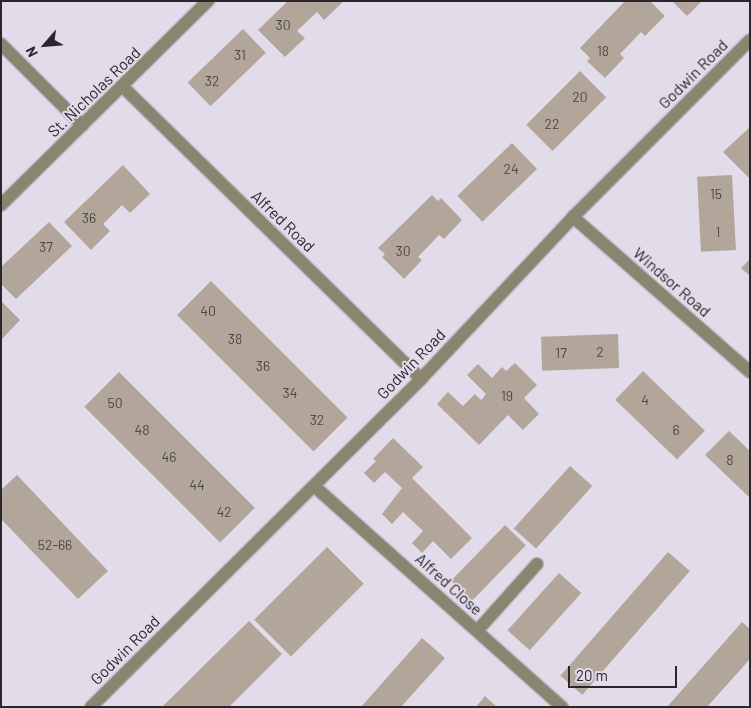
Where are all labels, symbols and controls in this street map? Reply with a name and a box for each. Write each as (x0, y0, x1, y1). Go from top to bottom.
house number: 30 (275, 17, 291, 33)
north arrow (20, 20, 70, 70)
street label: Godwin Road (654, 35, 732, 113)
street label: St. Nicholas Road (44, 43, 144, 141)
house number: 18 (597, 43, 609, 59)
text: N (22, 44, 41, 60)
house number: 31 (234, 47, 246, 63)
house number: 32 (205, 73, 219, 89)
house number: 20 (572, 89, 588, 105)
house number: 22 (544, 116, 560, 132)
house number: 24 (503, 161, 519, 177)
street label: Alfred Road (247, 186, 319, 256)
house number: 15 (710, 186, 722, 202)
house number: 36 (82, 210, 96, 226)
house number: 1 (716, 224, 720, 240)
house number: 37 (39, 239, 53, 255)
house number: 30 (395, 243, 411, 259)
street label: Windsor Road (629, 243, 715, 321)
house number: 40 (200, 303, 216, 319)
street label: Godwin Road (373, 325, 449, 403)
house number: 38 (228, 331, 242, 347)
house number: 2 (596, 344, 604, 360)
house number: 17 (555, 345, 567, 361)
house number: 36 (256, 358, 270, 374)
house number: 34 (283, 385, 297, 401)
house number: 19 (501, 388, 513, 404)
house number: 4 (641, 392, 649, 408)
house number: 50 (107, 395, 123, 411)
house number: 32 (310, 412, 324, 428)
house number: 48 (134, 422, 150, 438)
house number: 6 (672, 422, 680, 438)
house number: 46 (162, 449, 176, 465)
house number: 8 (726, 452, 734, 468)
house number: 44 (189, 477, 205, 493)
house number: 42 (216, 504, 232, 520)
house number: 52-66 (38, 537, 72, 553)
street label: Alfred Close (412, 549, 486, 619)
street label: Godwin Road (86, 611, 164, 689)
scale bar (571, 656, 680, 688)
text: 20 m (576, 666, 608, 684)

